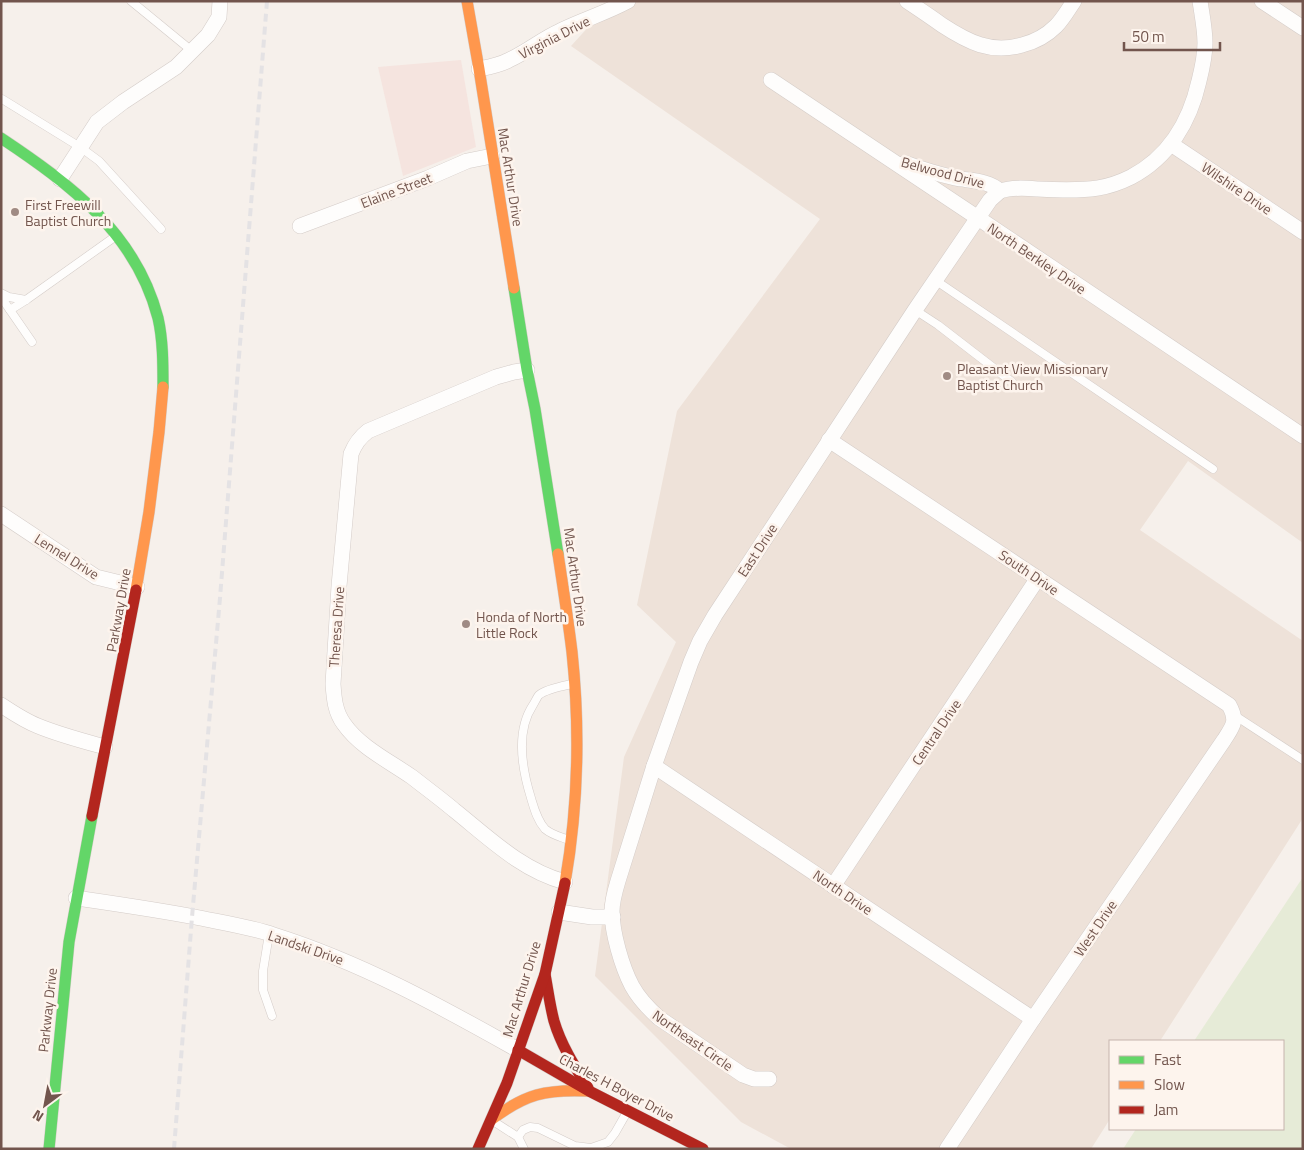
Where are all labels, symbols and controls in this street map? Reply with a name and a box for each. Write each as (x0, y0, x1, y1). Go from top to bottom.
street label: Virginia Drive (515, 10, 593, 64)
scale bar (1124, 20, 1220, 52)
text: 50 m (1132, 25, 1165, 48)
street label: Mac Arthur Drive (493, 126, 529, 228)
street label: Belwood Drive (899, 151, 987, 193)
street label: Wilshire Drive (1197, 157, 1277, 219)
street label: Elaine Street (357, 167, 435, 213)
place label: First Freewill Baptist Church (25, 194, 111, 231)
marker: First Freewill Baptist Church (9, 206, 21, 218)
street label: North Berkley Drive (983, 217, 1091, 299)
place label: Pleasant View Missionary Baptist Church (957, 358, 1108, 395)
marker: Pleasant View Missionary Baptist Church (941, 370, 953, 382)
street label: East Drive (732, 519, 782, 581)
street label: Mac Arthur Drive (559, 526, 593, 628)
street label: Lennel Drive (31, 528, 103, 584)
street label: South Drive (995, 544, 1063, 600)
street label: Parkway Drive (100, 566, 136, 654)
street label: Theresa Drive (323, 586, 349, 668)
place label: Honda of North Little Rock (476, 606, 567, 643)
marker: Honda of North Little Rock (460, 618, 472, 630)
street label: Central Drive (906, 695, 966, 769)
street label: North Drive (809, 864, 877, 920)
street label: West Drive (1068, 895, 1122, 961)
street label: Landski Drive (265, 924, 347, 970)
street label: Mac Arthur Drive (496, 938, 546, 1040)
street label: Parkway Drive (32, 967, 62, 1053)
street label: Northeast Circle (648, 1004, 738, 1076)
legend (1109, 1040, 1284, 1130)
street label: Charles H Boyer Drive (556, 1048, 678, 1126)
text: Fast (1154, 1048, 1182, 1071)
text: Slow (1154, 1073, 1185, 1096)
north arrow (20, 1080, 70, 1130)
text: Jam (1154, 1098, 1178, 1121)
text: N (28, 1105, 48, 1128)

